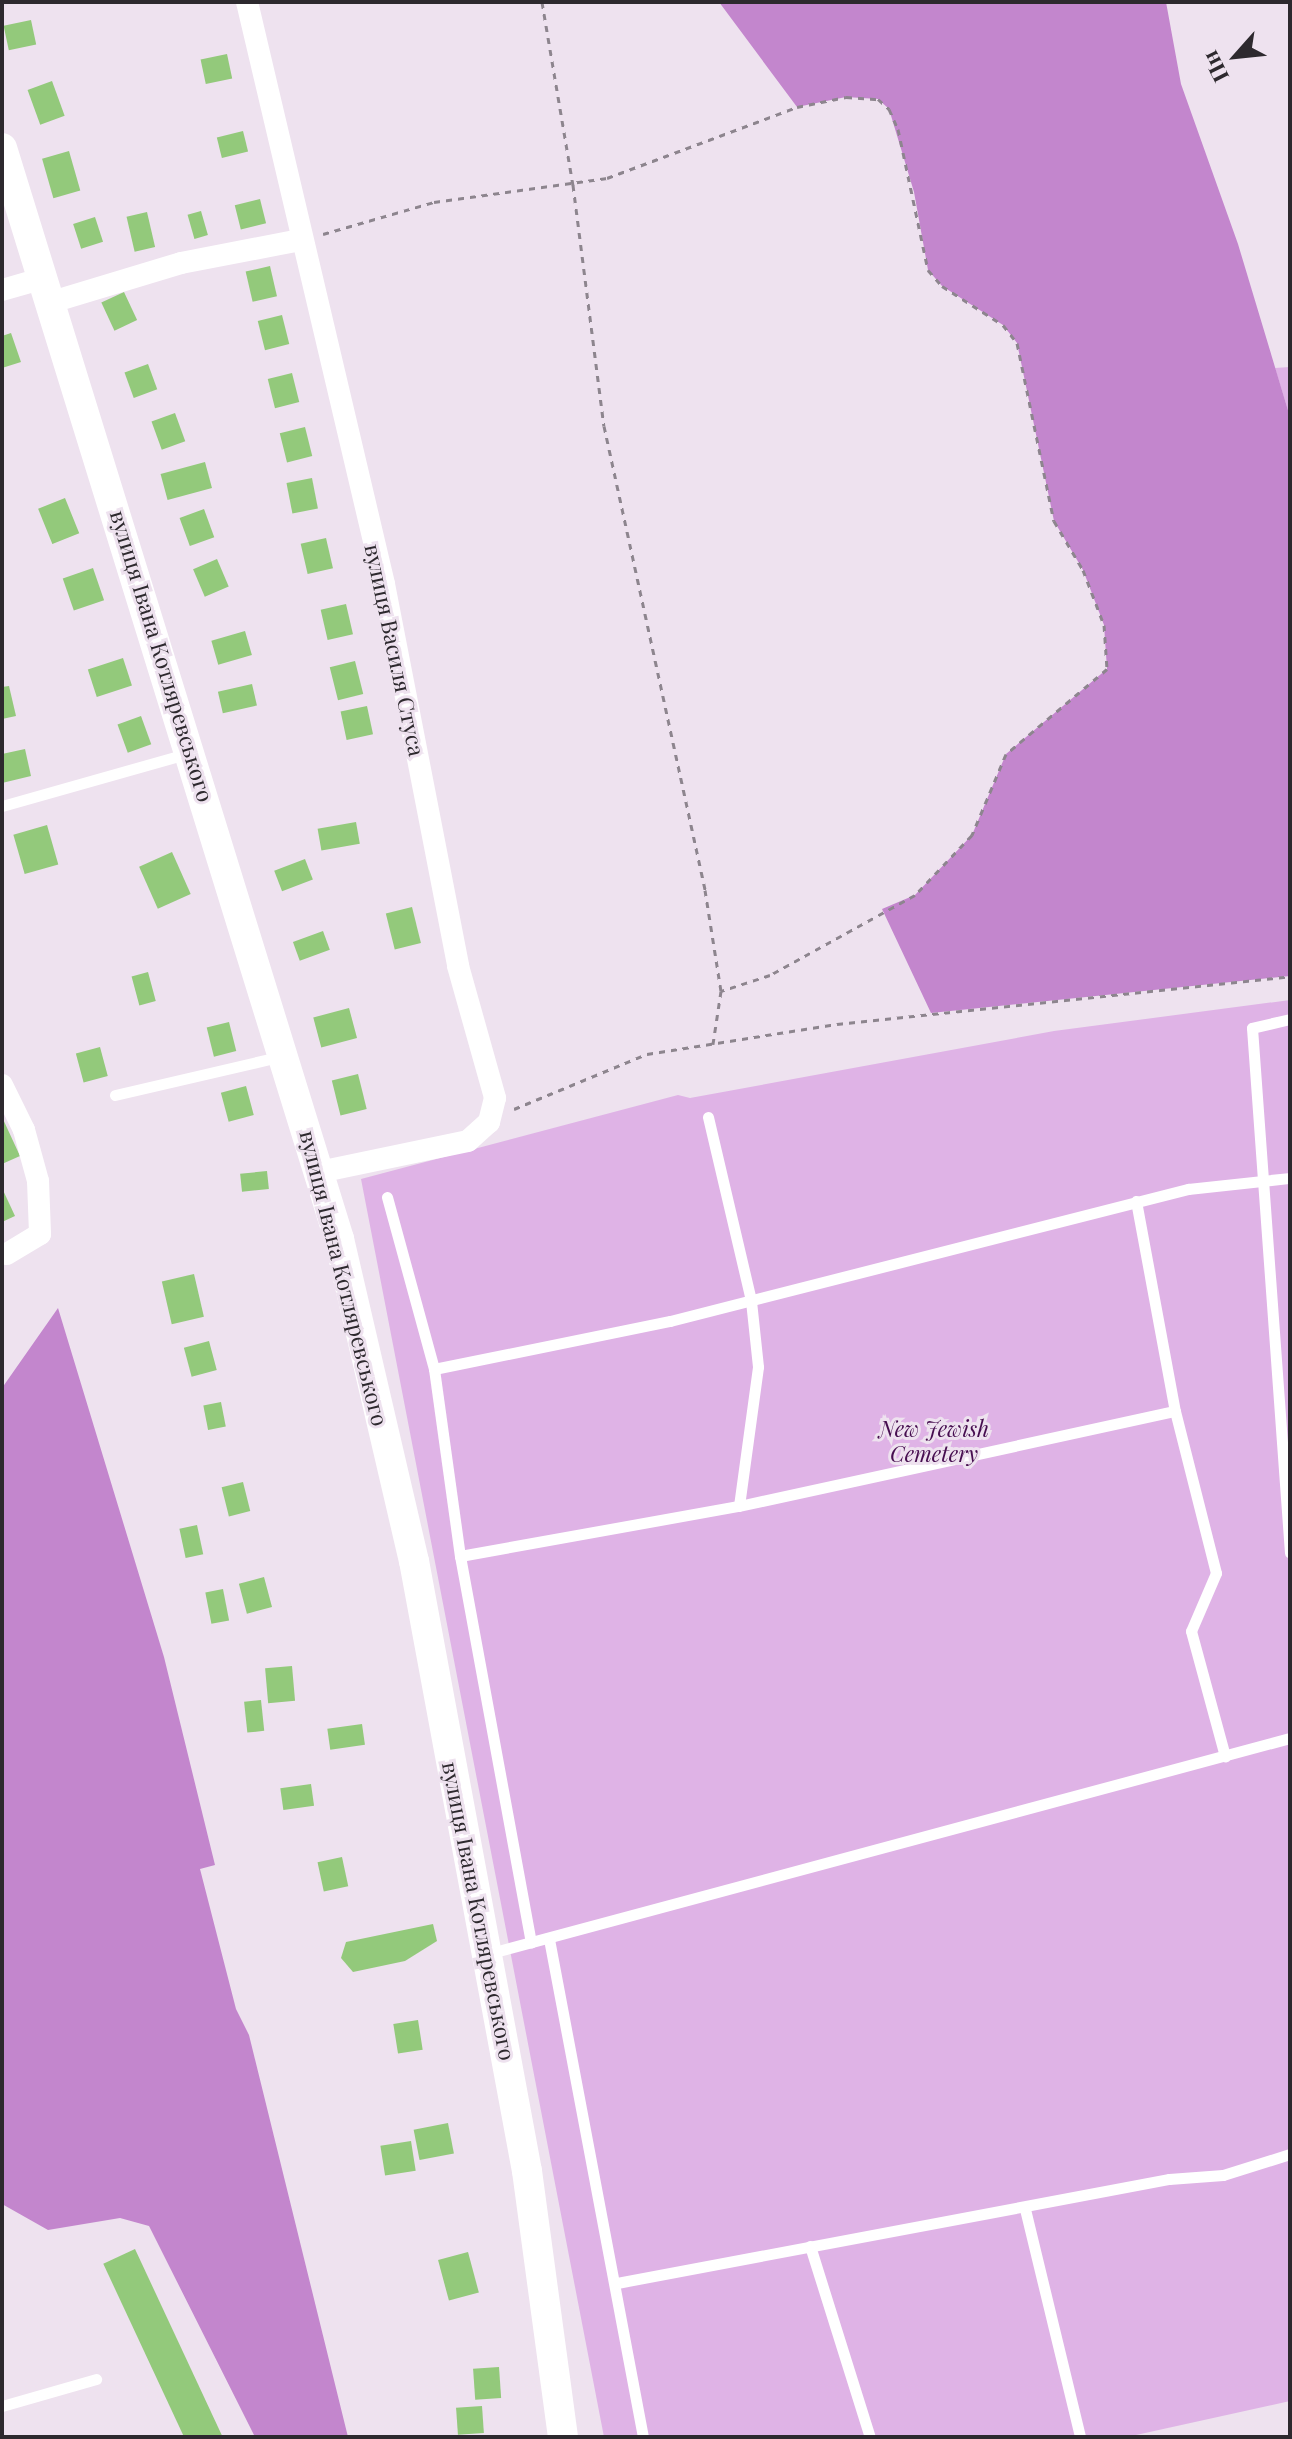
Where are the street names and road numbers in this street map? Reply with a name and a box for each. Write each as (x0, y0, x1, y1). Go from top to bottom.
street label: вулиця Івана Котляревського (105, 507, 219, 805)
street label: вулиця Василя Стуса (360, 542, 430, 758)
street label: вулиця Івана Котляревського (294, 1127, 394, 1429)
street label: вулиця Івана Котляревського (437, 1759, 521, 2063)

